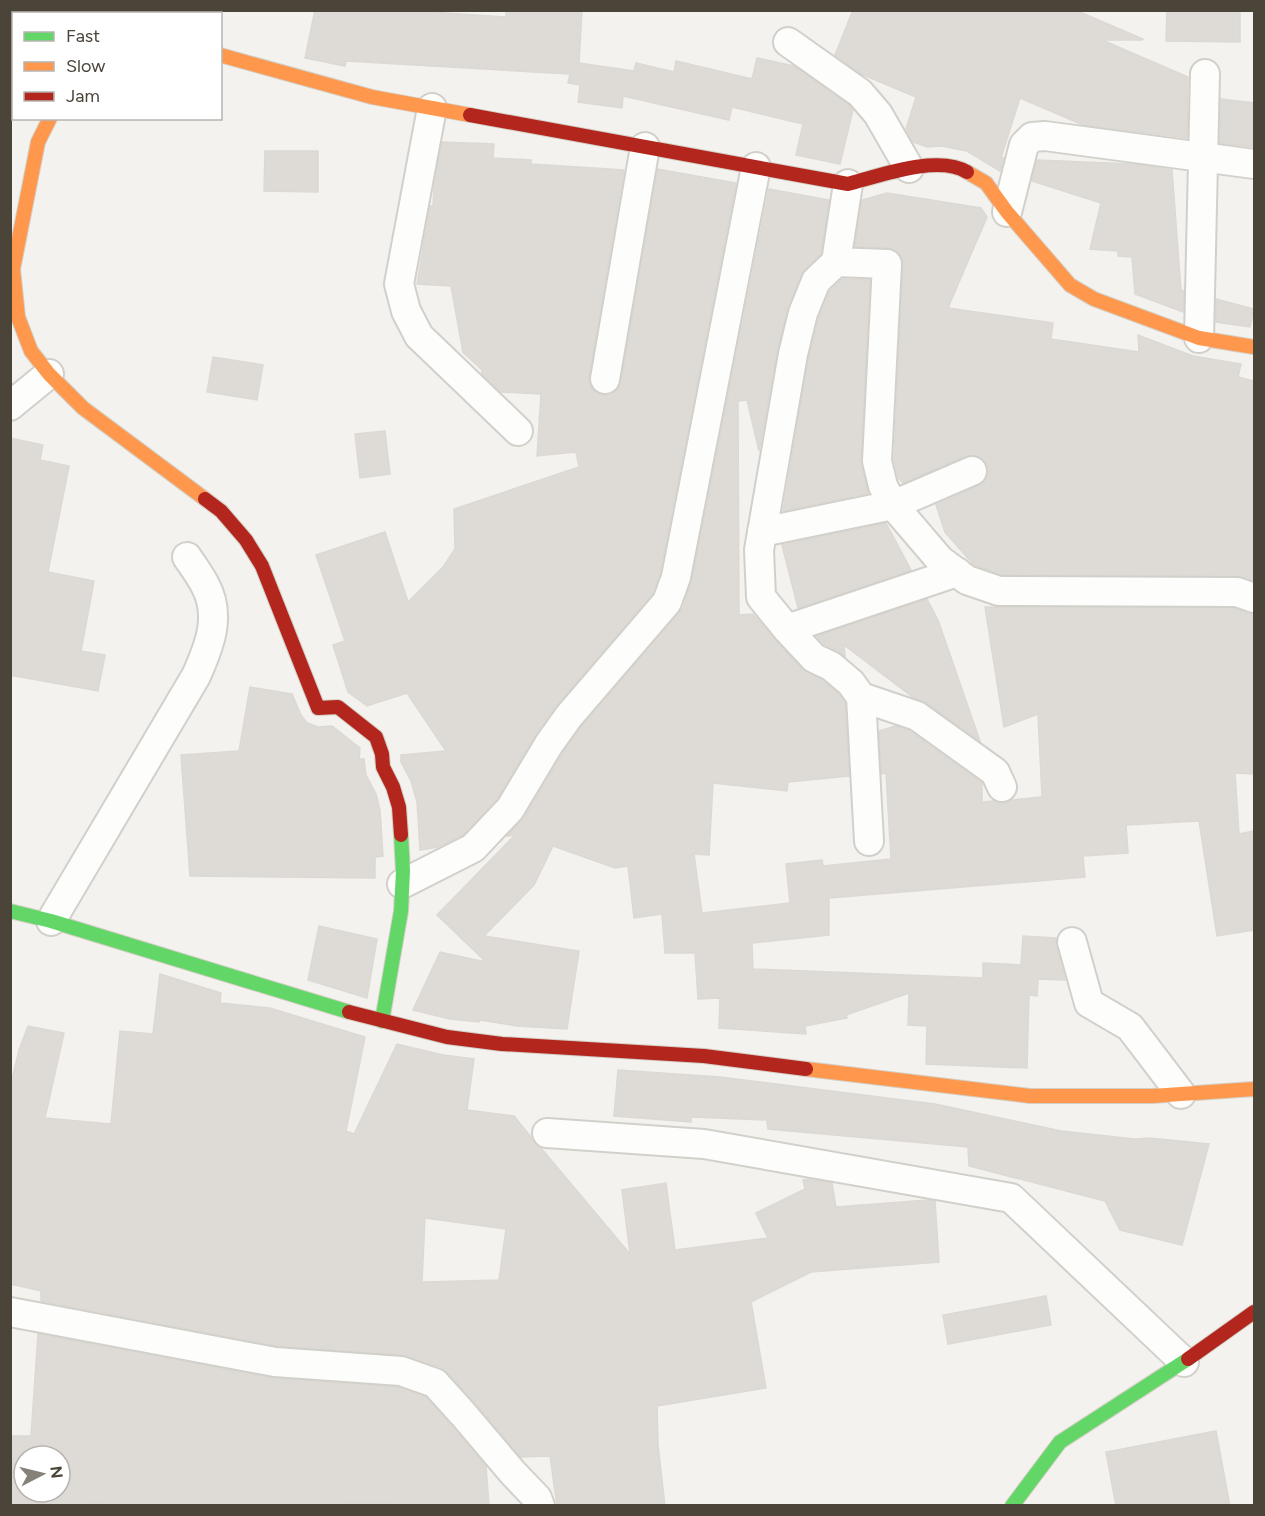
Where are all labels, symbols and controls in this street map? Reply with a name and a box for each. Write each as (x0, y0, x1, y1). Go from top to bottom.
legend (12, 12, 222, 120)
text: Fast (66, 25, 100, 47)
text: Slow (66, 55, 105, 77)
text: Jam (66, 85, 100, 107)
north arrow (12, 1444, 72, 1504)
text: N (46, 1465, 67, 1480)

